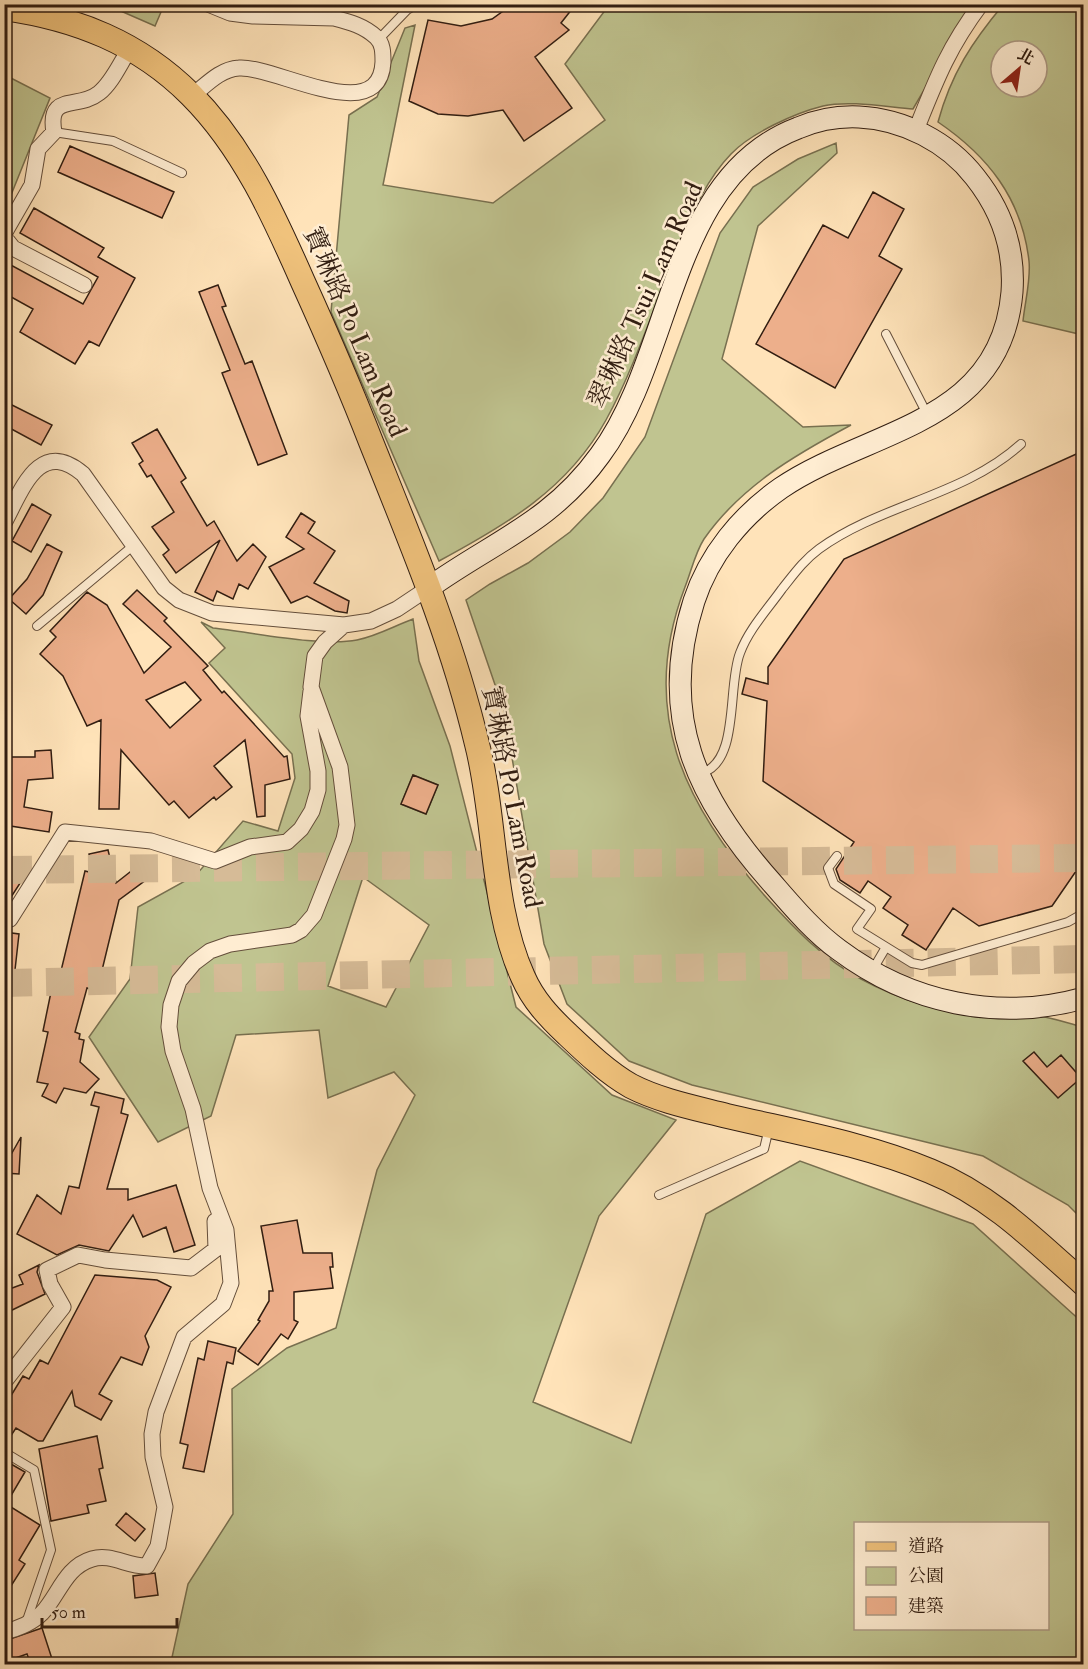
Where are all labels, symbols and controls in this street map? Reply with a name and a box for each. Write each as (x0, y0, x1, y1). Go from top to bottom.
north arrow (989, 39, 1049, 99)
text: 北 (1014, 44, 1038, 69)
street label: 翠琳路 Tsui Lam Road (582, 177, 710, 413)
street label: 寶琳路 Po Lam Road (296, 222, 414, 442)
street label: 寶琳路 Po Lam Road (475, 683, 549, 911)
legend (854, 1522, 1049, 1630)
text: 道路 (908, 1535, 944, 1558)
text: 公園 (908, 1565, 944, 1588)
scale bar (42, 1591, 177, 1629)
text: 建築 (908, 1595, 944, 1618)
text: 50 m (51, 1601, 86, 1624)

